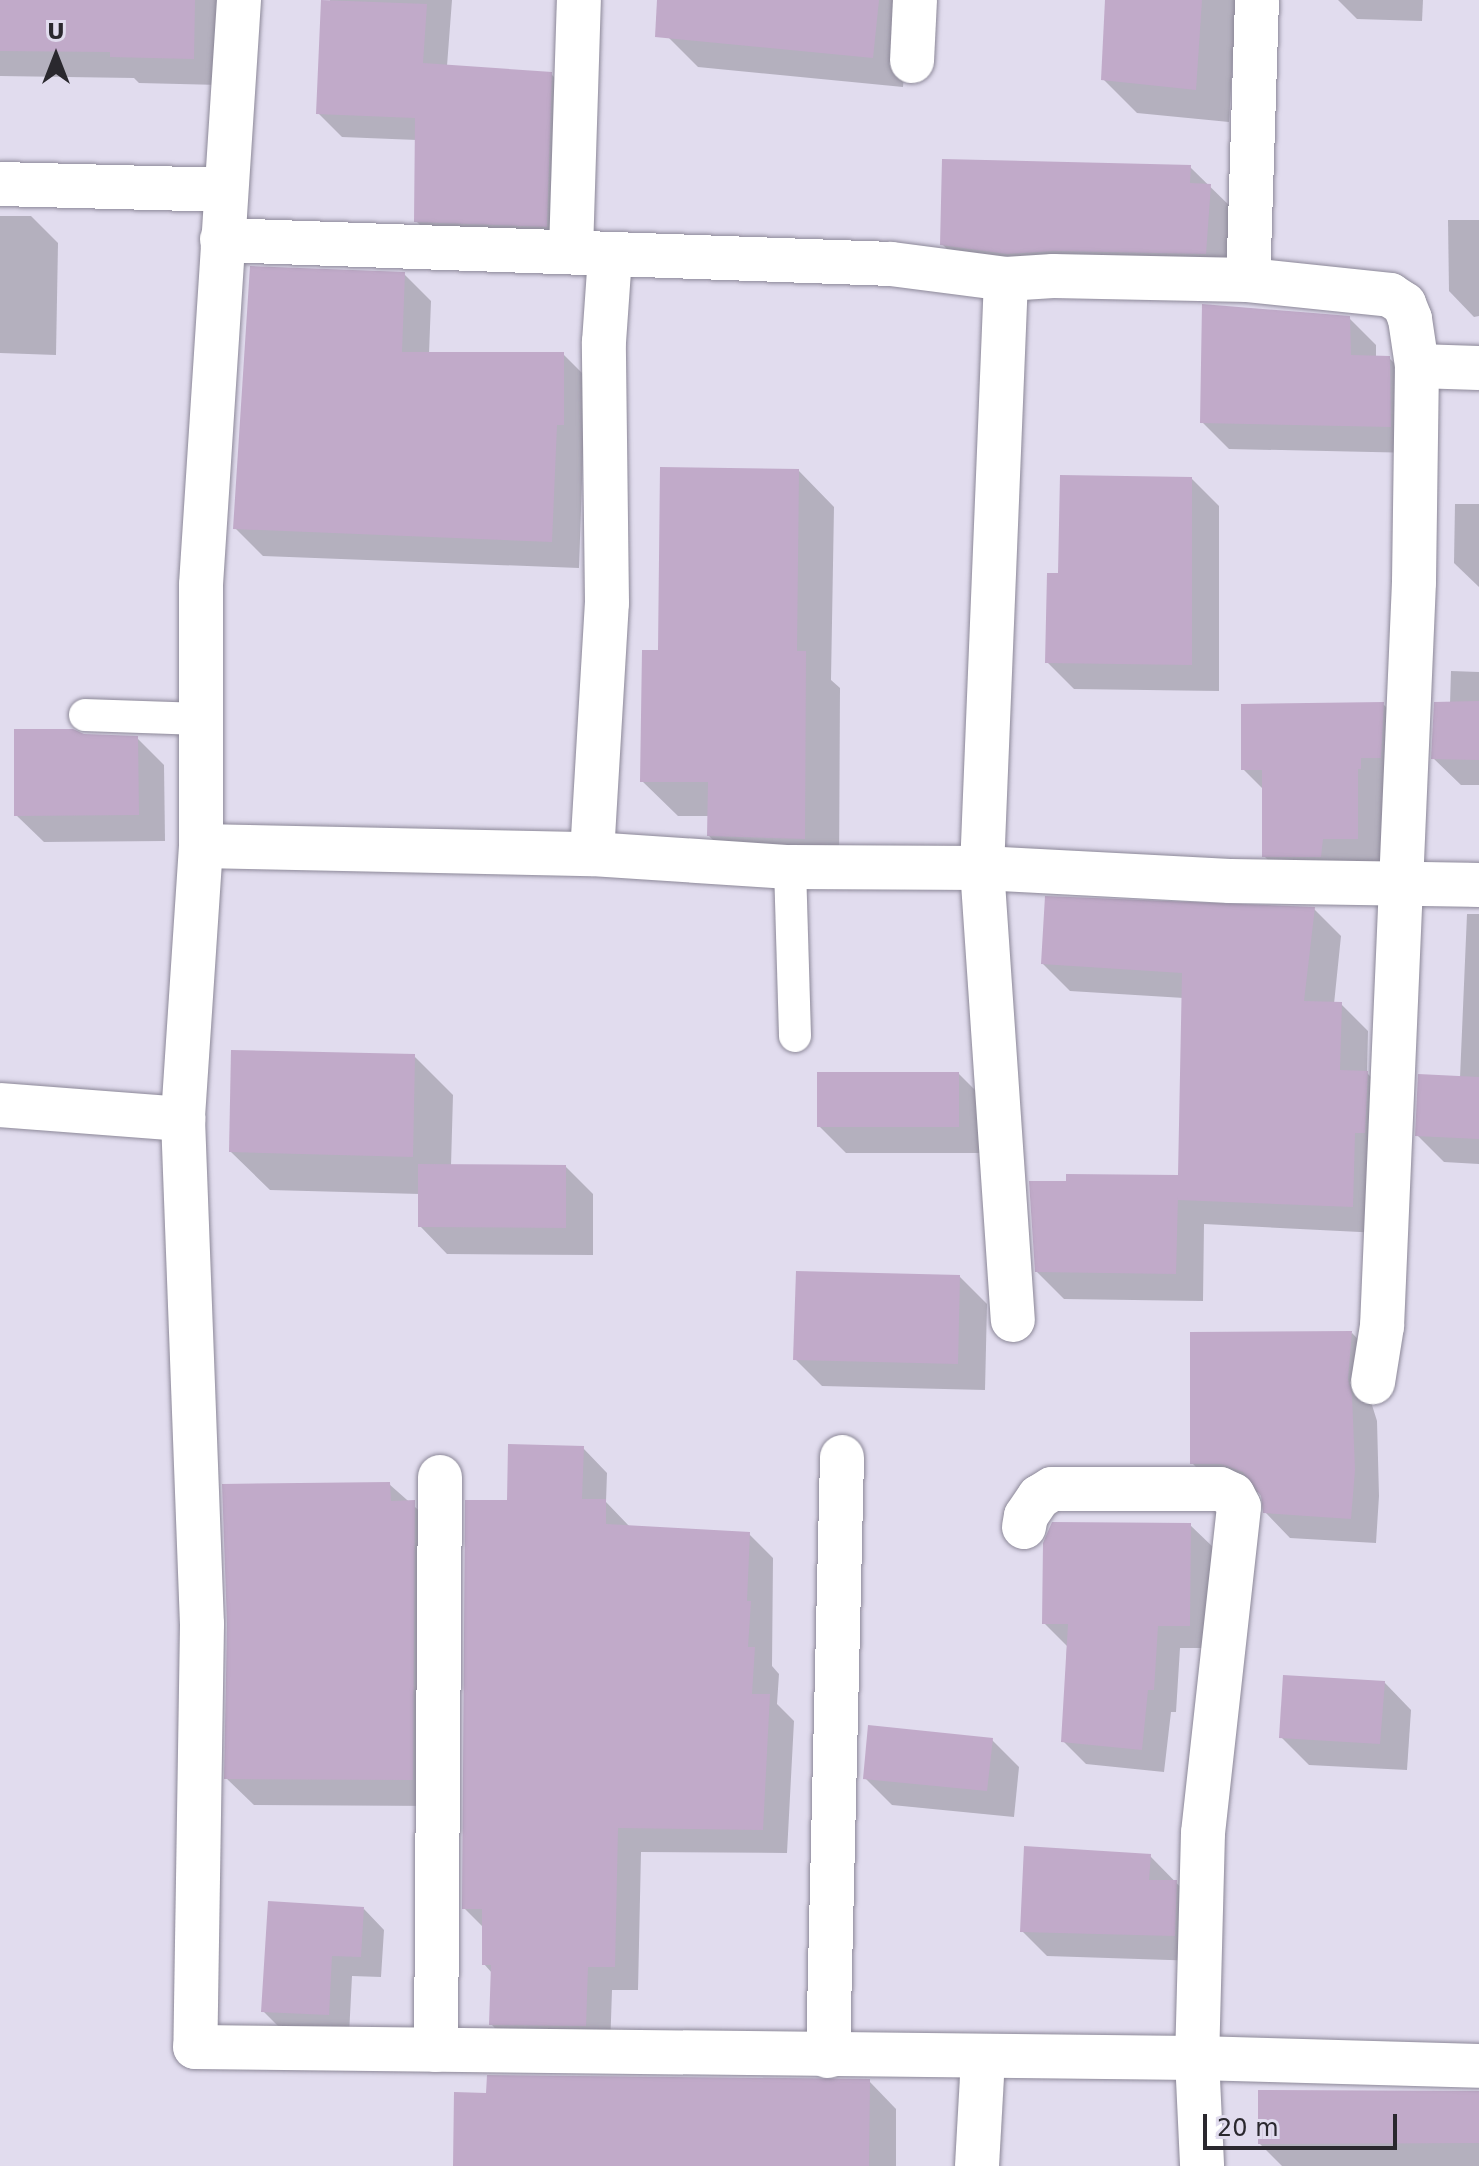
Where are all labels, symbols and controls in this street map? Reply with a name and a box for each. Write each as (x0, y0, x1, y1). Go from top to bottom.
north arrow (16, 16, 96, 96)
text: U (47, 19, 65, 44)
scale bar (1207, 2098, 1401, 2148)
text: 20 m (1217, 2114, 1279, 2142)

